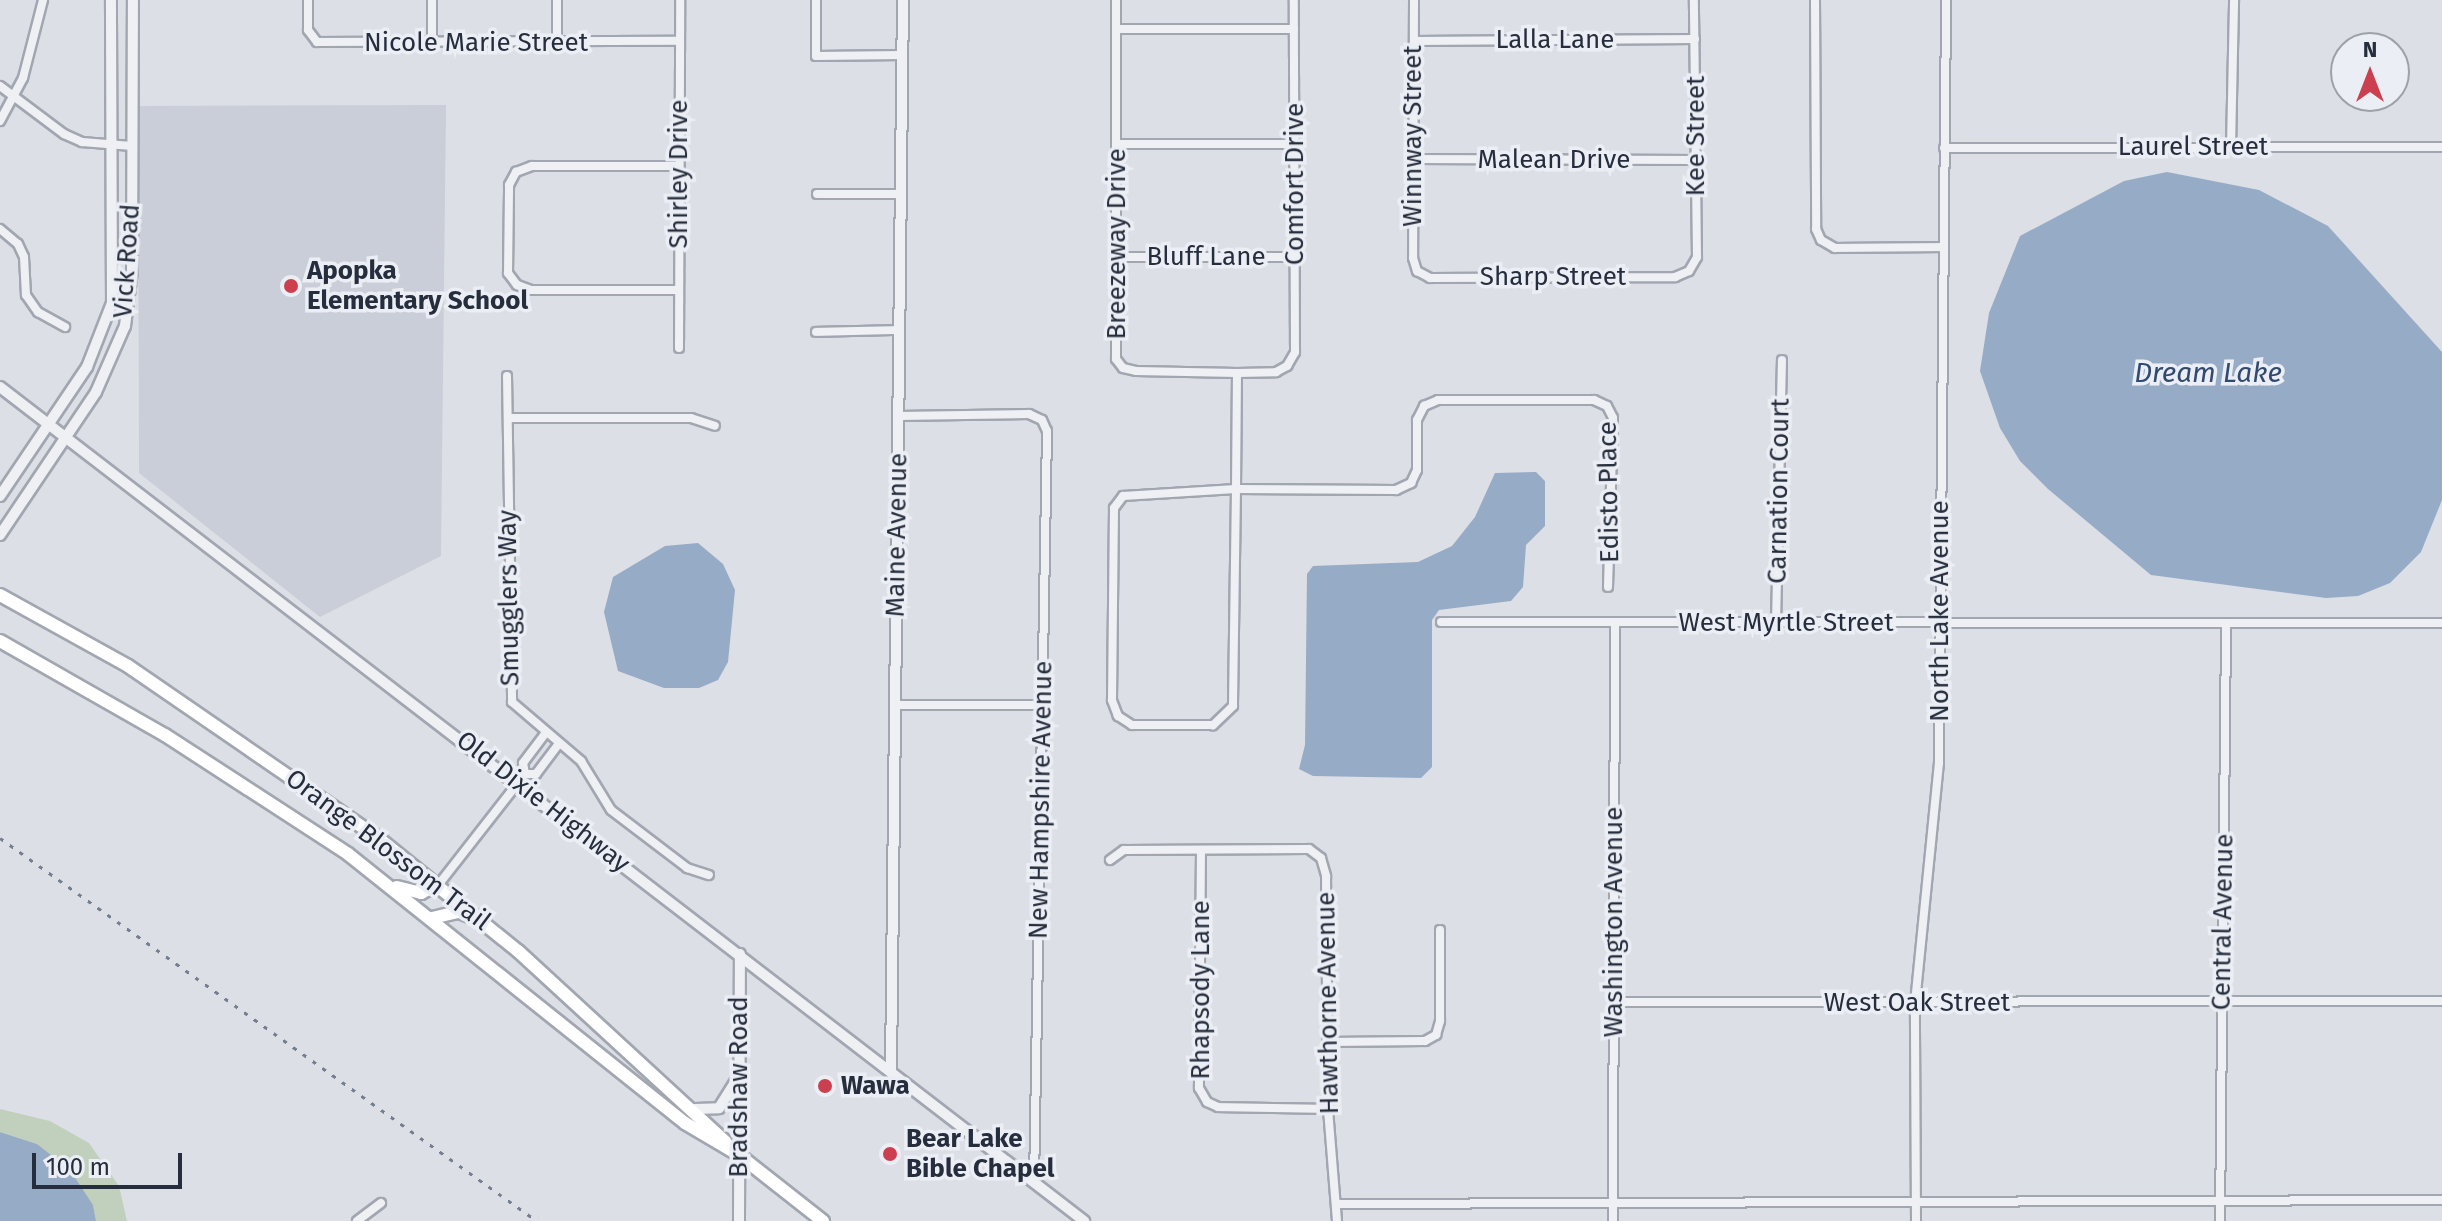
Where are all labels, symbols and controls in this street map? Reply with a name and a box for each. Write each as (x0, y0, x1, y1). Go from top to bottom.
street label: Lalla Lane (1496, 24, 1614, 56)
street label: Nicole Marie Street (364, 27, 588, 59)
north arrow (2330, 32, 2410, 112)
text: N (2363, 36, 2377, 63)
street label: Winnway Street (1397, 45, 1429, 227)
street label: Kee Street (1680, 76, 1712, 196)
street label: Shirley Drive (663, 100, 695, 248)
street label: Comfort Drive (1279, 103, 1311, 265)
street label: Laurel Street (2118, 131, 2268, 163)
street label: Malean Drive (1478, 144, 1630, 176)
street label: Breezeway Drive (1101, 148, 1133, 340)
street label: Vick Road (107, 203, 147, 319)
street label: Bluff Lane (1146, 241, 1266, 273)
place label: Apopka Elementary School (307, 255, 528, 316)
street label: Sharp Street (1480, 261, 1626, 293)
marker: Apopka Elementary School (282, 277, 300, 295)
water label: Dream Lake (2134, 356, 2282, 390)
street label: Carnation Court (1762, 398, 1796, 584)
street label: Edisto Place (1592, 421, 1626, 563)
street label: Maine Avenue (880, 453, 914, 617)
street label: North Lake Avenue (1924, 500, 1956, 722)
street label: Smugglers Way (492, 510, 526, 686)
street label: West Myrtle Street (1678, 607, 1894, 639)
street label: New Hampshire Avenue (1023, 661, 1059, 939)
street label: Old Dixie Highway (450, 725, 636, 879)
street label: Orange Blossom Trail (279, 763, 497, 937)
street label: Washington Avenue (1598, 807, 1630, 1037)
street label: Central Avenue (2206, 833, 2240, 1011)
street label: Hawthorne Avenue (1310, 891, 1346, 1115)
street label: Rhapsody Lane (1185, 900, 1217, 1080)
street label: West Oak Street (1824, 987, 2010, 1019)
street label: Bradshaw Road (723, 996, 755, 1178)
place label: Wawa (841, 1070, 910, 1102)
marker: Wawa (816, 1077, 834, 1095)
place label: Bear Lake Bible Chapel (906, 1123, 1055, 1184)
scale bar (36, 1137, 186, 1187)
marker: Bear Lake Bible Chapel (881, 1145, 899, 1163)
text: 100 m (46, 1153, 110, 1181)

